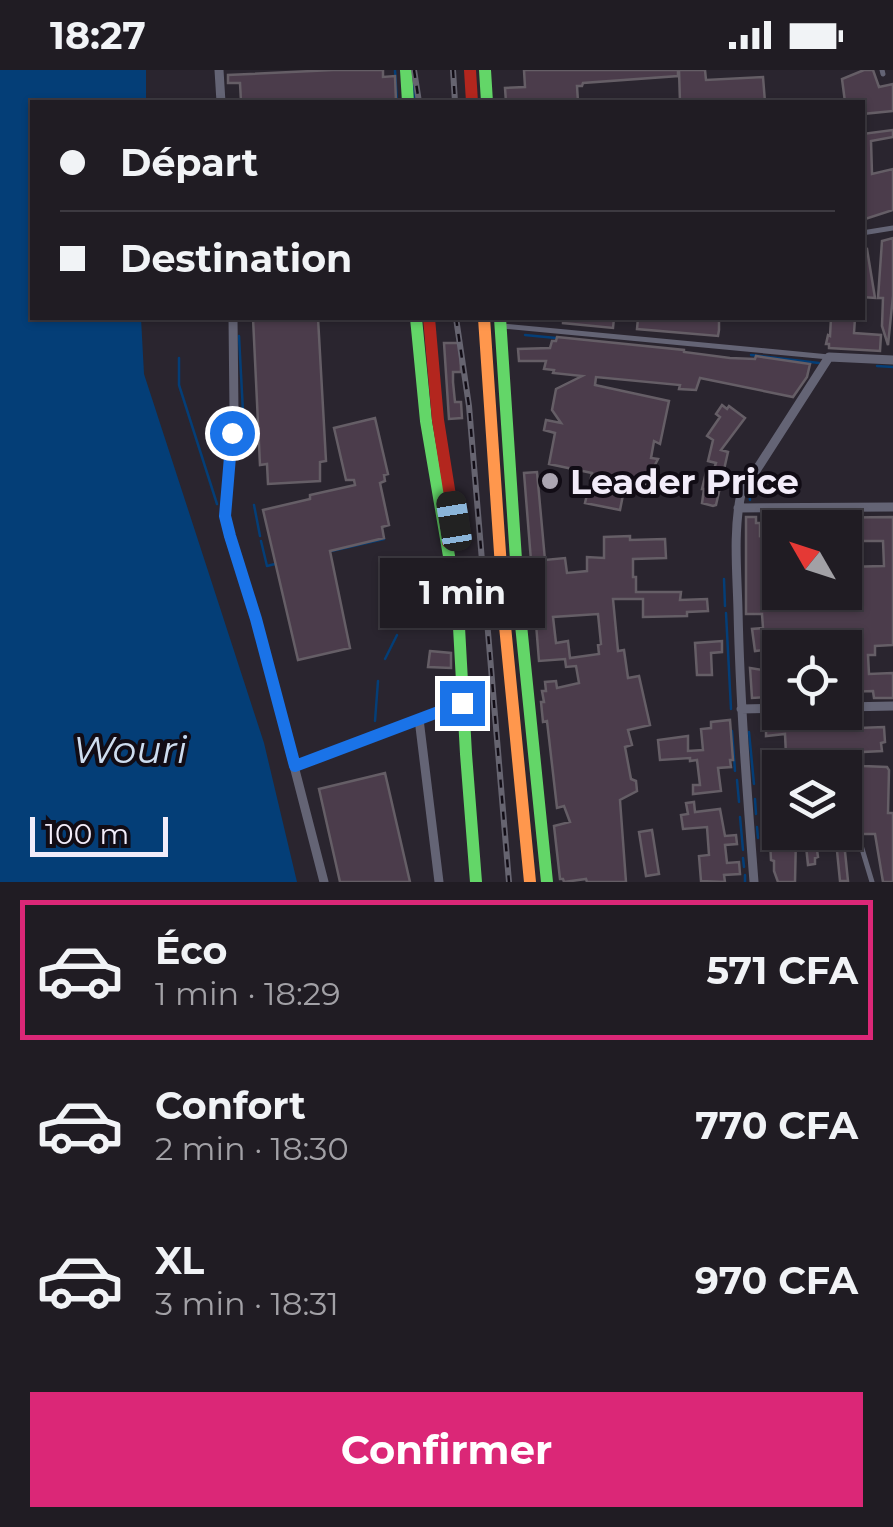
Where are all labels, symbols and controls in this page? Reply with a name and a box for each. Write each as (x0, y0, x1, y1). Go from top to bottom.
text: 18:27 (50, 12, 146, 59)
text: Départ (120, 139, 258, 186)
text: Destination (120, 235, 352, 282)
route start (210, 411, 255, 456)
place label: Leader Price (570, 460, 799, 503)
marker: Leader Price (539, 470, 561, 492)
car (434, 489, 474, 553)
north arrow (762, 510, 862, 610)
map controls (762, 510, 862, 850)
callout: 1 min (380, 558, 544, 628)
text: 1 min (419, 573, 506, 612)
button: locate (762, 630, 862, 730)
route end (440, 681, 485, 726)
water label: Wouri (73, 726, 188, 773)
button: layers (762, 750, 862, 850)
scale bar (30, 812, 168, 856)
text: 100 m (45, 817, 129, 851)
icon: car (35, 925, 125, 1015)
text: Éco (155, 927, 227, 974)
text: 571 CFA (706, 947, 858, 994)
text: 1 min · 18:29 (155, 974, 340, 1013)
icon: car (35, 1080, 125, 1170)
text: Confort (155, 1082, 306, 1129)
text: 770 CFA (695, 1102, 858, 1149)
text: 2 min · 18:30 (155, 1129, 349, 1168)
icon: car (35, 1235, 125, 1325)
text: XL (155, 1237, 204, 1284)
text: 970 CFA (695, 1257, 858, 1304)
text: 3 min · 18:31 (155, 1284, 339, 1323)
button: Confirmer (30, 1392, 863, 1507)

